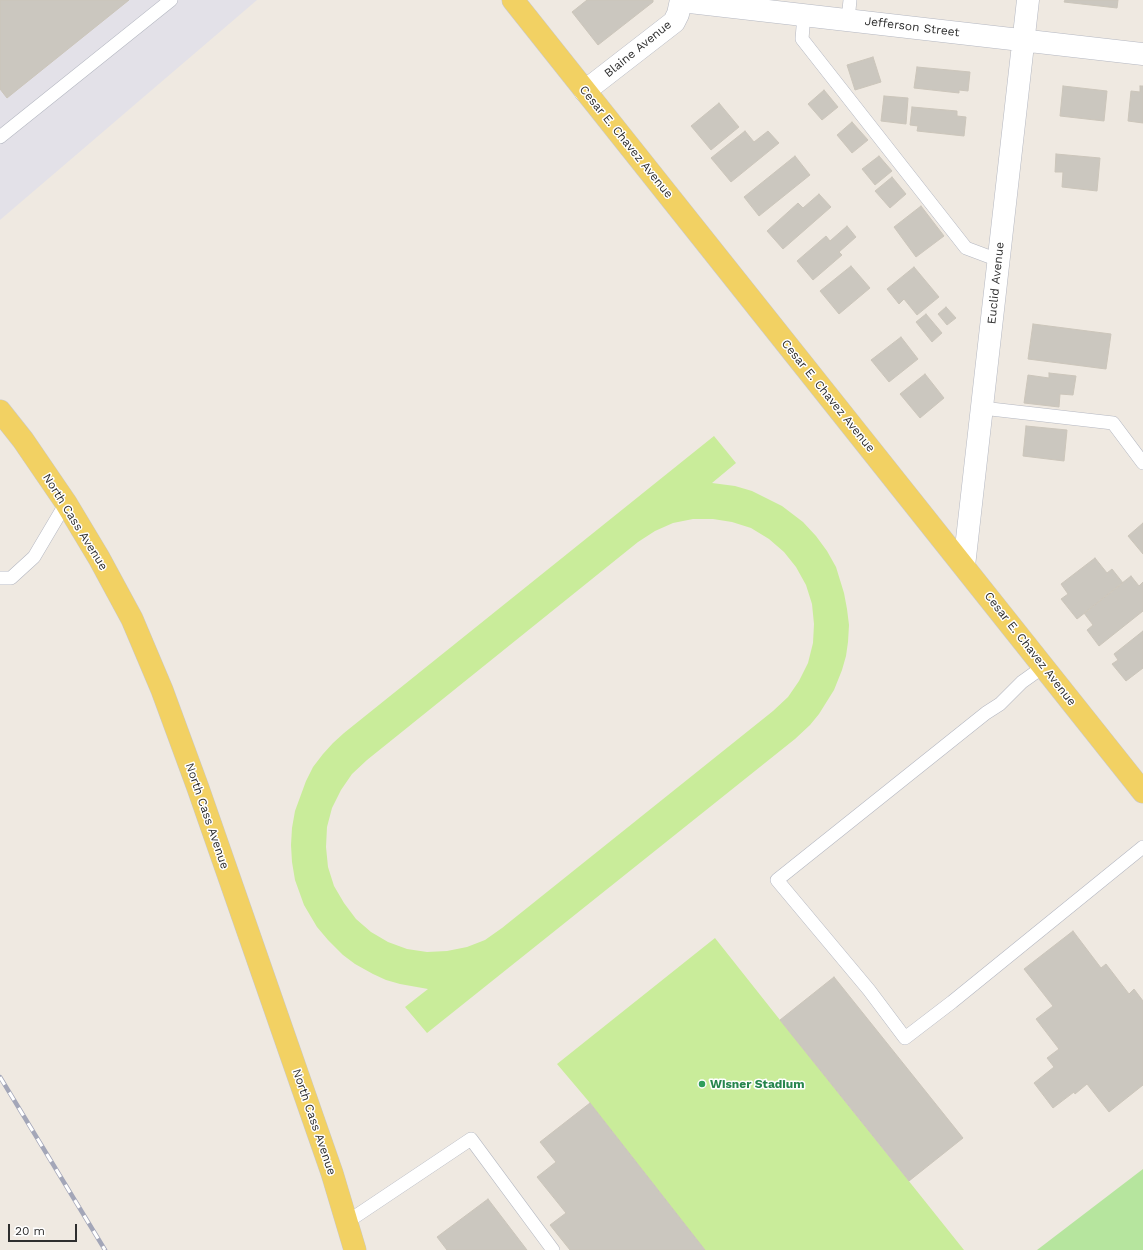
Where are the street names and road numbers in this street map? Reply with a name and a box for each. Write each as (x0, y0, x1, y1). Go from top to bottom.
street label: Jefferson Street (864, 14, 960, 40)
street label: Blaine Avenue (601, 17, 675, 81)
street label: Cesar E. Chavez Avenue (576, 83, 676, 201)
street label: Euclid Avenue (985, 241, 1007, 325)
street label: Cesar E. Chavez Avenue (778, 337, 878, 455)
street label: North Cass Avenue (39, 471, 111, 573)
street label: Cesar E. Chavez Avenue (981, 589, 1079, 709)
street label: North Cass Avenue (182, 761, 232, 871)
street label: North Cass Avenue (289, 1067, 339, 1177)

